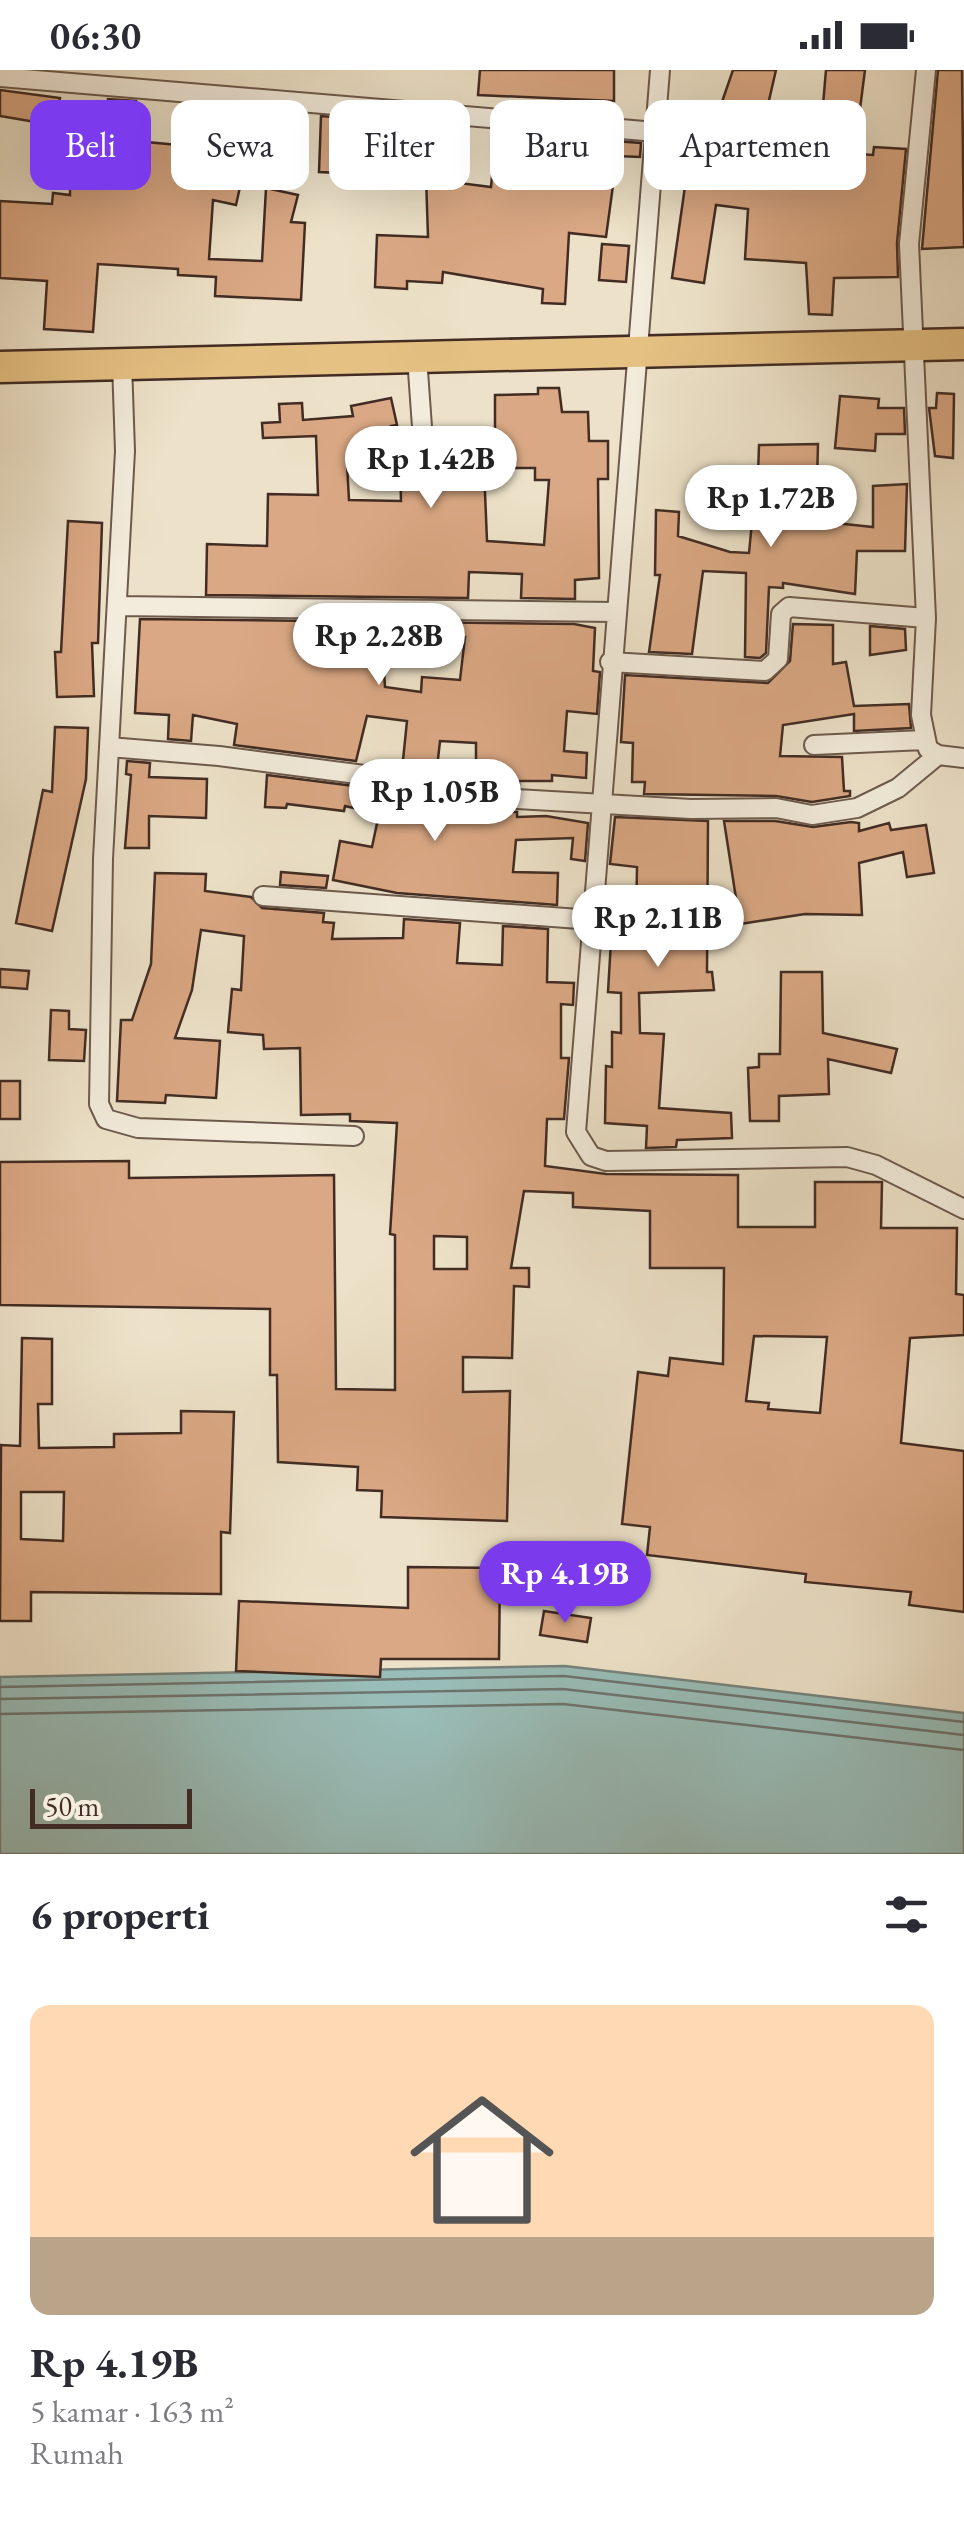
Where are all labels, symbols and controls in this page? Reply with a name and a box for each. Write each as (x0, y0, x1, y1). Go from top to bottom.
text: 06:30 (50, 11, 141, 60)
chip: Beli (30, 100, 151, 190)
chip: Sewa (171, 100, 309, 190)
chip: Filter (329, 100, 470, 190)
chip: Baru (490, 100, 624, 190)
chip: Apartemen (644, 100, 866, 190)
pin: Rp 1.42B (328, 426, 534, 511)
text: Rp 1.42B (367, 437, 495, 479)
pin: Rp 1.72B (668, 465, 874, 550)
text: Rp 1.72B (707, 476, 835, 518)
pin: Rp 2.28B (276, 603, 482, 688)
text: Rp 2.28B (315, 614, 443, 656)
pin: Rp 1.05B (332, 759, 538, 844)
text: Rp 1.05B (371, 770, 499, 812)
pin: Rp 2.11B (555, 885, 761, 970)
text: Rp 2.11B (594, 896, 722, 938)
pin: Rp 4.19B (462, 1541, 668, 1626)
text: Rp 4.19B (501, 1552, 629, 1594)
scale bar (30, 1784, 192, 1828)
text: 50 m (45, 1788, 99, 1824)
text: 6 properti (30, 1887, 210, 1942)
icon: filters (879, 1887, 934, 1942)
icon: home (392, 2070, 572, 2250)
text: Rp 4.19B (30, 2335, 198, 2390)
text: 5 kamar · 163 m² (30, 2390, 234, 2432)
text: Rumah (30, 2432, 124, 2474)

